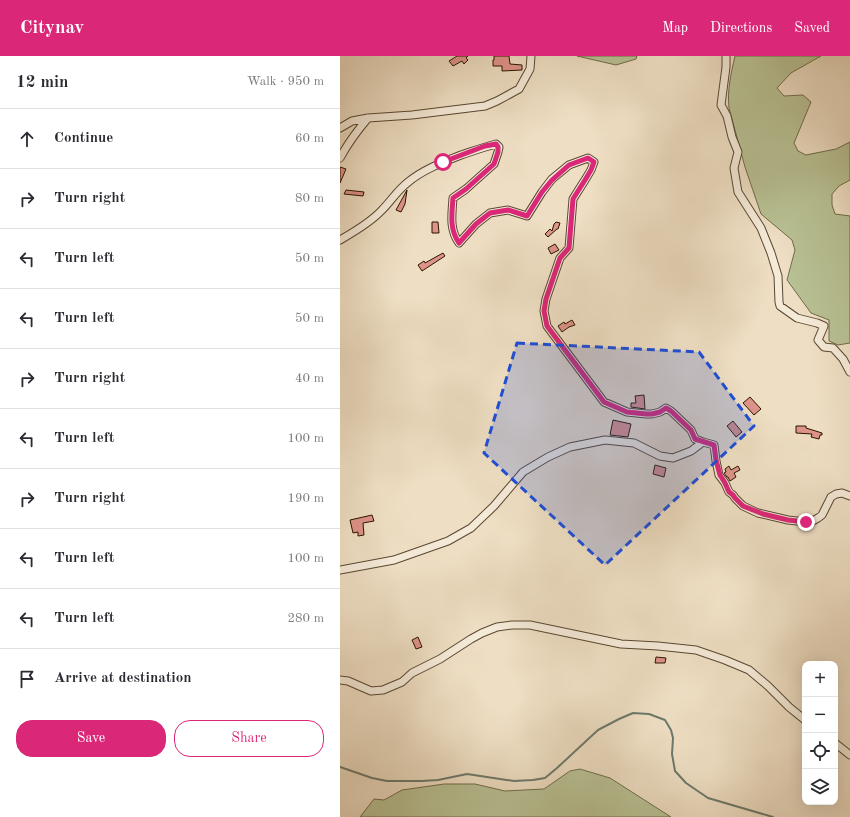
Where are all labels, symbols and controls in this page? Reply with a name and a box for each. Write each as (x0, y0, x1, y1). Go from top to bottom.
text: Citynav (20, 19, 84, 38)
text: Map (662, 21, 688, 35)
text: Directions (710, 21, 772, 35)
text: Saved (794, 21, 830, 35)
text: 12 min (16, 74, 69, 91)
text: Walk · 950 m (247, 75, 324, 88)
icon: ahead (16, 128, 38, 150)
text: Continue (54, 131, 113, 146)
text: 60 m (295, 132, 324, 145)
route start (434, 153, 452, 171)
icon: right (16, 188, 38, 210)
text: Turn right (54, 191, 125, 206)
text: 80 m (295, 192, 324, 205)
icon: left (16, 248, 38, 270)
text: Turn left (54, 251, 114, 266)
text: 50 m (295, 252, 324, 265)
icon: left (16, 308, 38, 330)
text: Turn left (54, 311, 114, 326)
text: 50 m (295, 312, 324, 325)
icon: right (16, 368, 38, 390)
text: Turn right (54, 371, 125, 386)
text: 40 m (295, 372, 324, 385)
icon: left (16, 428, 38, 450)
text: Turn left (54, 431, 114, 446)
text: 100 m (287, 432, 324, 445)
icon: right (16, 488, 38, 510)
text: Turn right (54, 491, 125, 506)
text: 190 m (287, 492, 324, 505)
route end (797, 513, 815, 531)
icon: left (16, 548, 38, 570)
text: Turn left (54, 551, 114, 566)
text: 100 m (287, 552, 324, 565)
icon: left (16, 608, 38, 630)
text: Turn left (54, 611, 114, 626)
text: 280 m (287, 612, 324, 625)
map controls (802, 661, 838, 805)
button: + (802, 661, 838, 697)
icon: arrive (16, 668, 38, 690)
text: Arrive at destination (54, 671, 192, 686)
button: − (802, 697, 838, 733)
button: Save (16, 720, 166, 757)
button: Share (174, 720, 324, 757)
button: locate (802, 733, 838, 769)
button: layers (802, 769, 838, 805)

